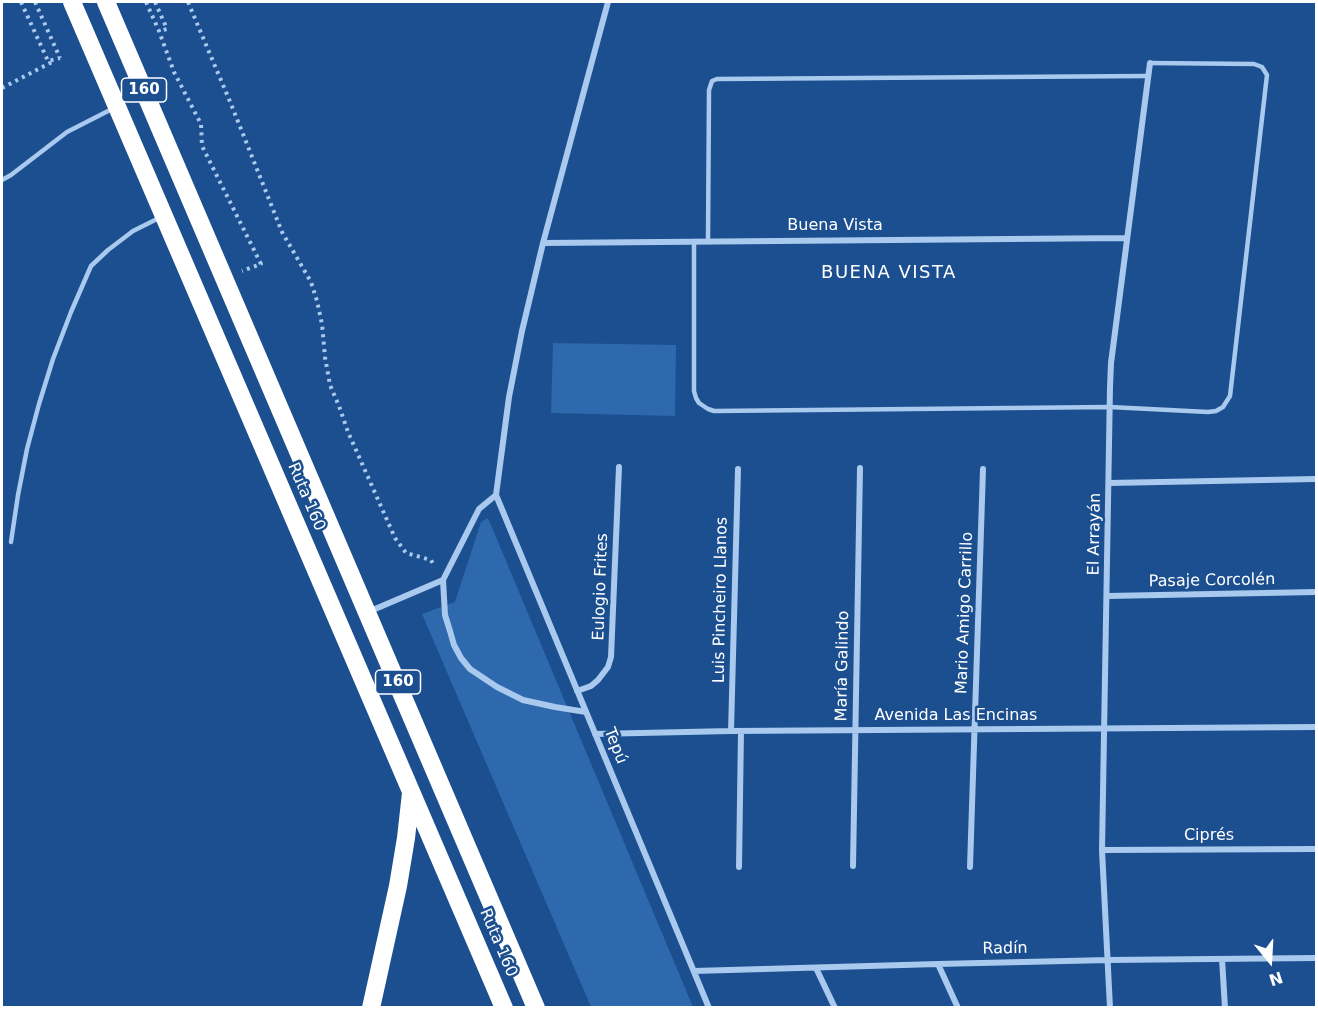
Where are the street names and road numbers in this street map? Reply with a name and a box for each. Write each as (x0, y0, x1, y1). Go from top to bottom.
road number: 160 (122, 78, 166, 102)
street label: Buena Vista (787, 216, 883, 236)
street label: Ruta 160 (283, 460, 329, 534)
street label: El Arrayán (1085, 492, 1105, 576)
street label: Luis Pincheiro Llanos (710, 517, 732, 683)
street label: Mario Amigo Carrillo (953, 531, 977, 695)
street label: Eulogio Frites (590, 533, 612, 641)
street label: Pasaje Corcolén (1149, 570, 1275, 592)
street label: María Galindo (832, 610, 854, 722)
road number: 160 (376, 670, 420, 694)
street label: Avenida Las Encinas (875, 706, 1037, 726)
street label: Tepú (599, 725, 631, 767)
street label: Ciprés (1184, 826, 1234, 846)
street label: Ruta 160 (475, 906, 521, 980)
street label: Radín (982, 939, 1028, 959)

